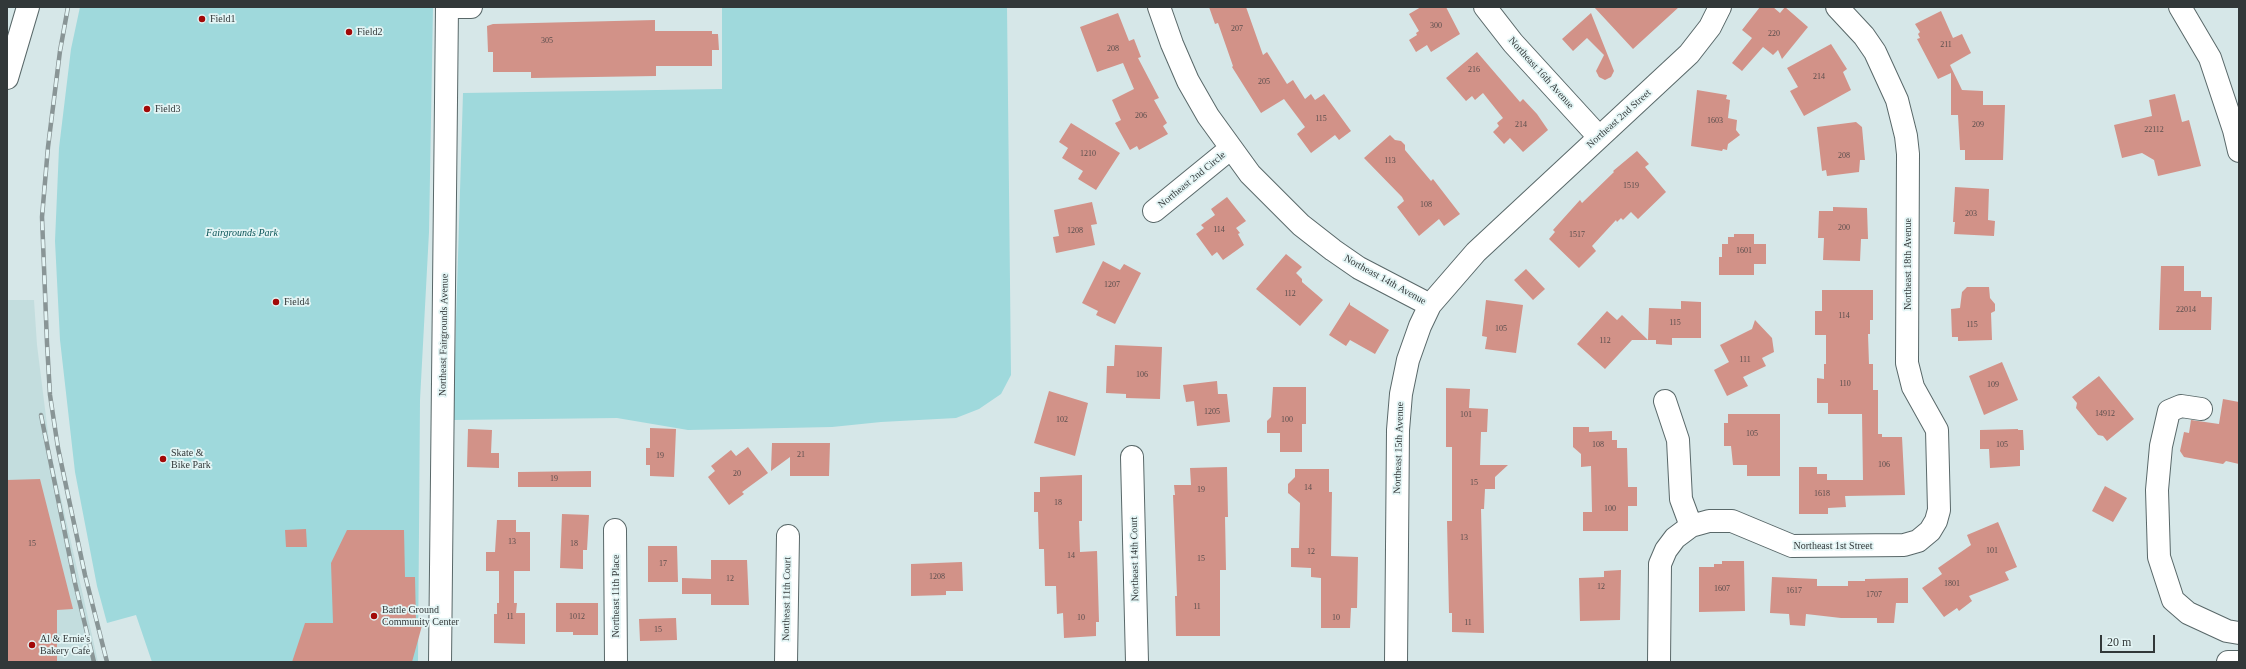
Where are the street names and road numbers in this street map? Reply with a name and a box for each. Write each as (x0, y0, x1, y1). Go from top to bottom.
street label: Northeast 16th Avenue (1506, 35, 1576, 111)
street label: Northeast 2nd Street (1584, 87, 1654, 151)
street label: Northeast 2nd Circle (1156, 149, 1228, 211)
street label: Northeast 18th Avenue (1902, 218, 1914, 310)
street label: Northeast 14th Avenue (1342, 252, 1428, 308)
street label: Northeast Fairgrounds Avenue (437, 274, 451, 396)
street label: Northeast 15th Avenue (1391, 402, 1407, 494)
street label: Northeast 14th Court (1128, 517, 1142, 601)
street label: Northeast 1st Street (1794, 540, 1872, 552)
street label: Northeast 11th Place (610, 555, 622, 637)
street label: Northeast 11th Court (780, 557, 794, 641)

